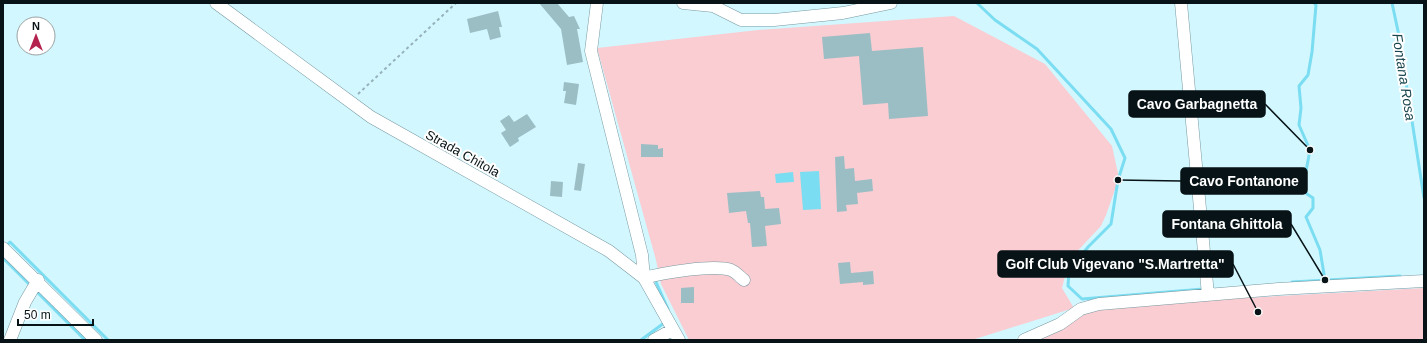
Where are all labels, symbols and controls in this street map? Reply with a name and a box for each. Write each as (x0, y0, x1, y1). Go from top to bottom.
north arrow (16, 16, 56, 56)
text: N (32, 20, 40, 32)
water label: Fontana Rosa (1389, 32, 1419, 122)
callout: Cavo Garbagnetta (1129, 91, 1265, 117)
text: Cavo Garbagnetta (1137, 96, 1258, 112)
street label: Strada Chitola (423, 127, 503, 180)
callout: Cavo Fontanone (1181, 168, 1307, 194)
text: Cavo Fontanone (1189, 173, 1299, 189)
callout: Fontana Ghittola (1163, 211, 1291, 237)
text: Fontana Ghittola (1171, 216, 1283, 232)
callout: Golf Club Vigevano "S.Martretta" (998, 251, 1233, 277)
text: Golf Club Vigevano "S.Martretta" (1005, 256, 1225, 272)
scale bar (18, 301, 93, 327)
text: 50 m (24, 308, 51, 322)

